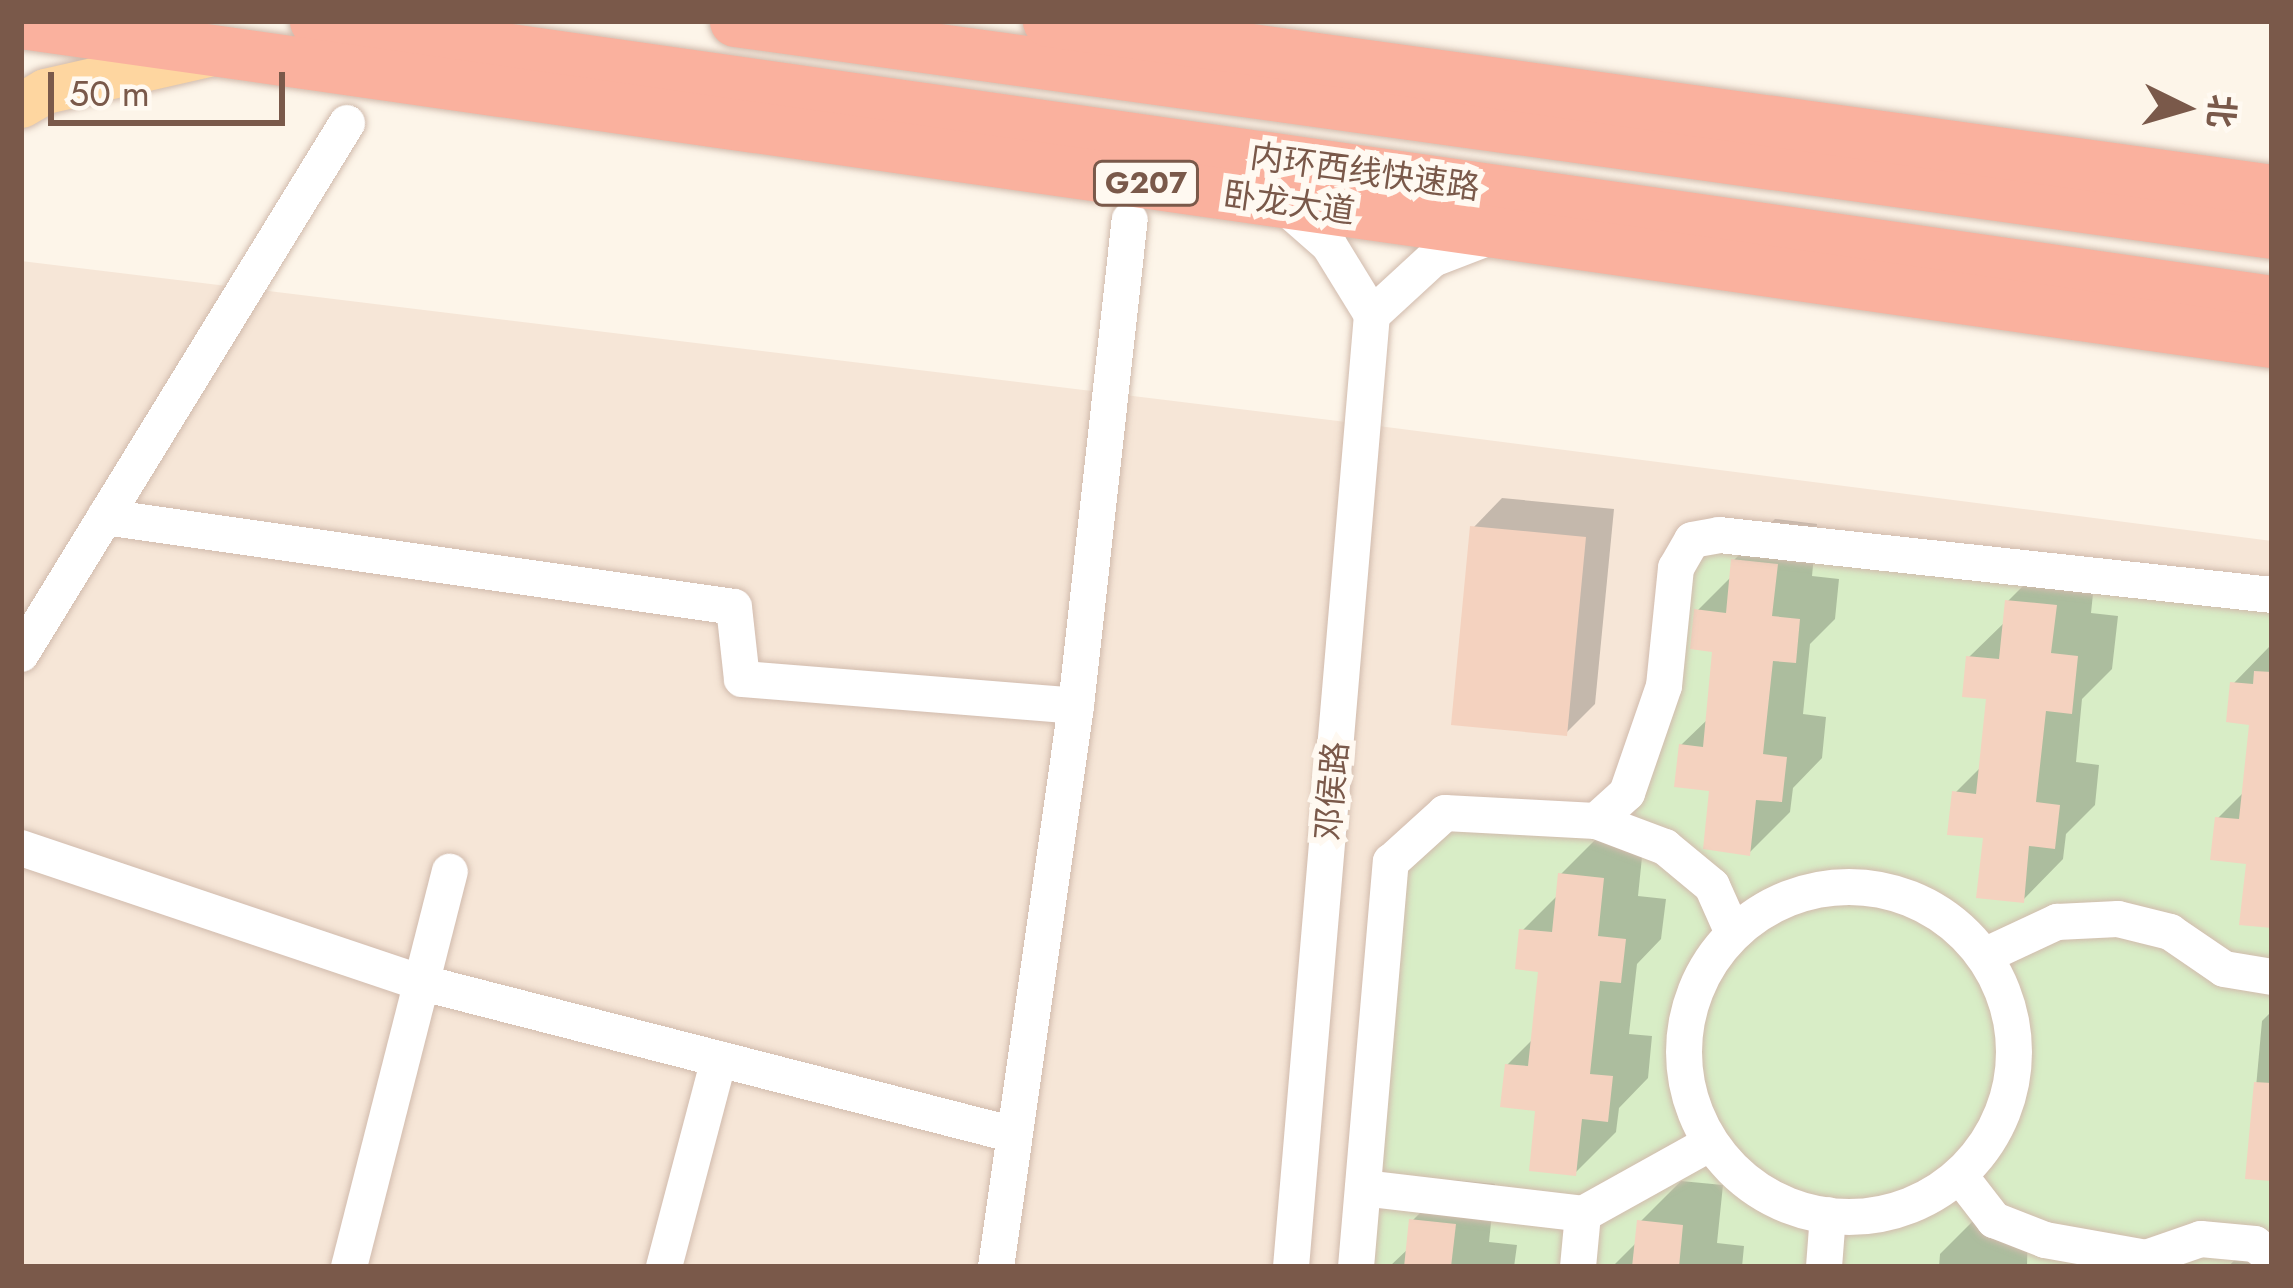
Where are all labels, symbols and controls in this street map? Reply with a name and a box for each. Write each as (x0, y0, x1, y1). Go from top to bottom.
scale bar (54, 48, 291, 122)
north arrow (2125, 48, 2245, 168)
text: 50 m (69, 67, 150, 119)
text: 北 (2197, 93, 2246, 130)
street label: 内环西线快速路 (1248, 136, 1482, 208)
road number: G207 (1092, 159, 1200, 207)
street label: 卧龙大道 (1221, 174, 1357, 232)
street label: 邓侯路 (1308, 740, 1356, 842)

